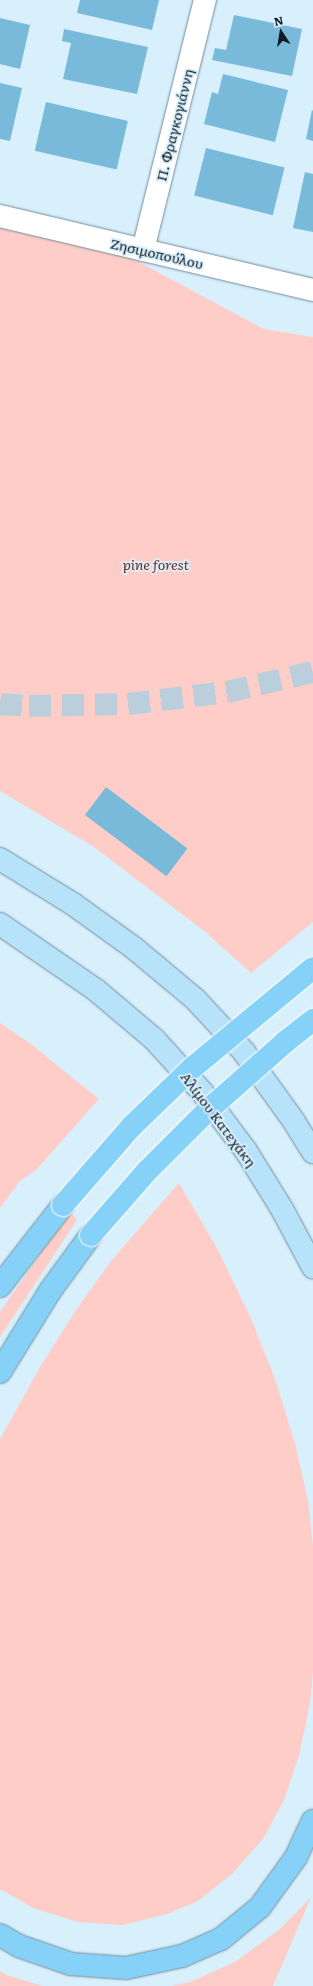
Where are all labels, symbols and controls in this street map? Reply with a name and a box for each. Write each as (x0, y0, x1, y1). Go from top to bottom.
text: N (272, 11, 285, 29)
north arrow (261, 12, 301, 52)
street label: Π. Φραγκογιάννη (152, 67, 196, 183)
street label: Ζησιμοπούλου (109, 234, 205, 272)
park label: pine forest (123, 556, 189, 572)
street label: Αλίμου Κατεχάκη (178, 1068, 260, 1170)

